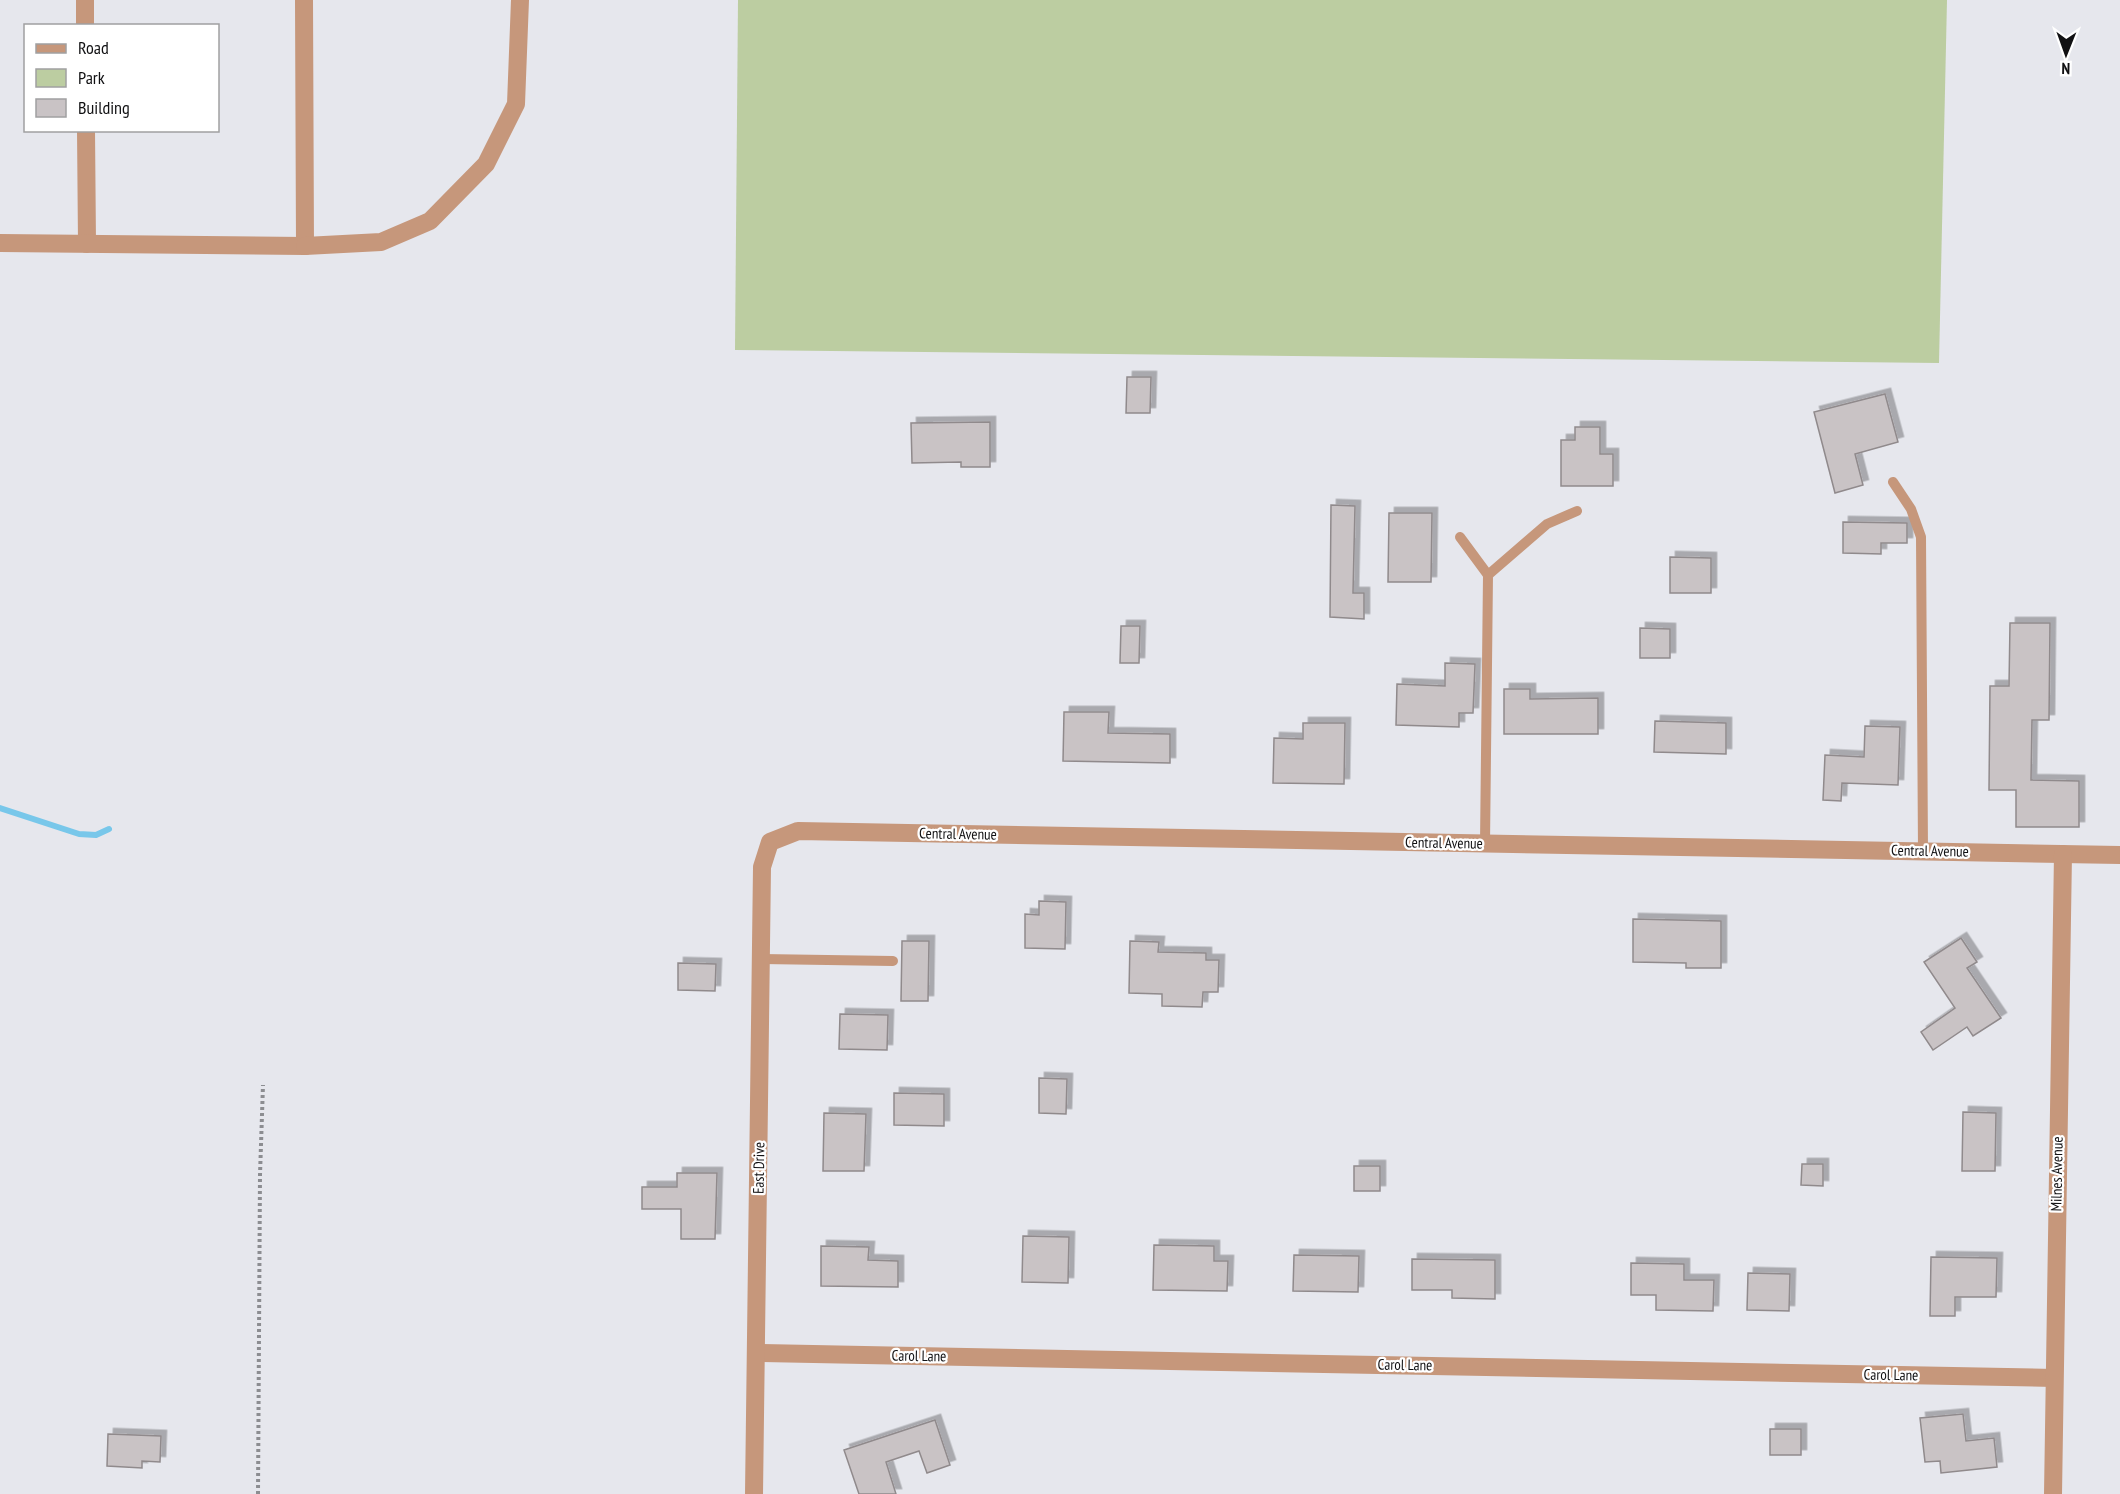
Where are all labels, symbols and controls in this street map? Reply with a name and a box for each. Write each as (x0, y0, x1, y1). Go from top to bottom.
legend (24, 24, 219, 132)
north arrow (2036, 24, 2096, 84)
text: Road (78, 36, 109, 59)
text: N (2061, 59, 2070, 79)
text: Park (78, 66, 105, 89)
text: Building (78, 96, 130, 119)
street label: Central Avenue (919, 823, 997, 844)
street label: Central Avenue (1405, 832, 1483, 853)
street label: Central Avenue (1891, 840, 1969, 861)
street label: Milnes Avenue (2046, 1136, 2067, 1212)
street label: East Drive (749, 1142, 768, 1194)
street label: Carol Lane (891, 1346, 947, 1365)
street label: Carol Lane (1377, 1355, 1433, 1374)
street label: Carol Lane (1863, 1365, 1919, 1384)

